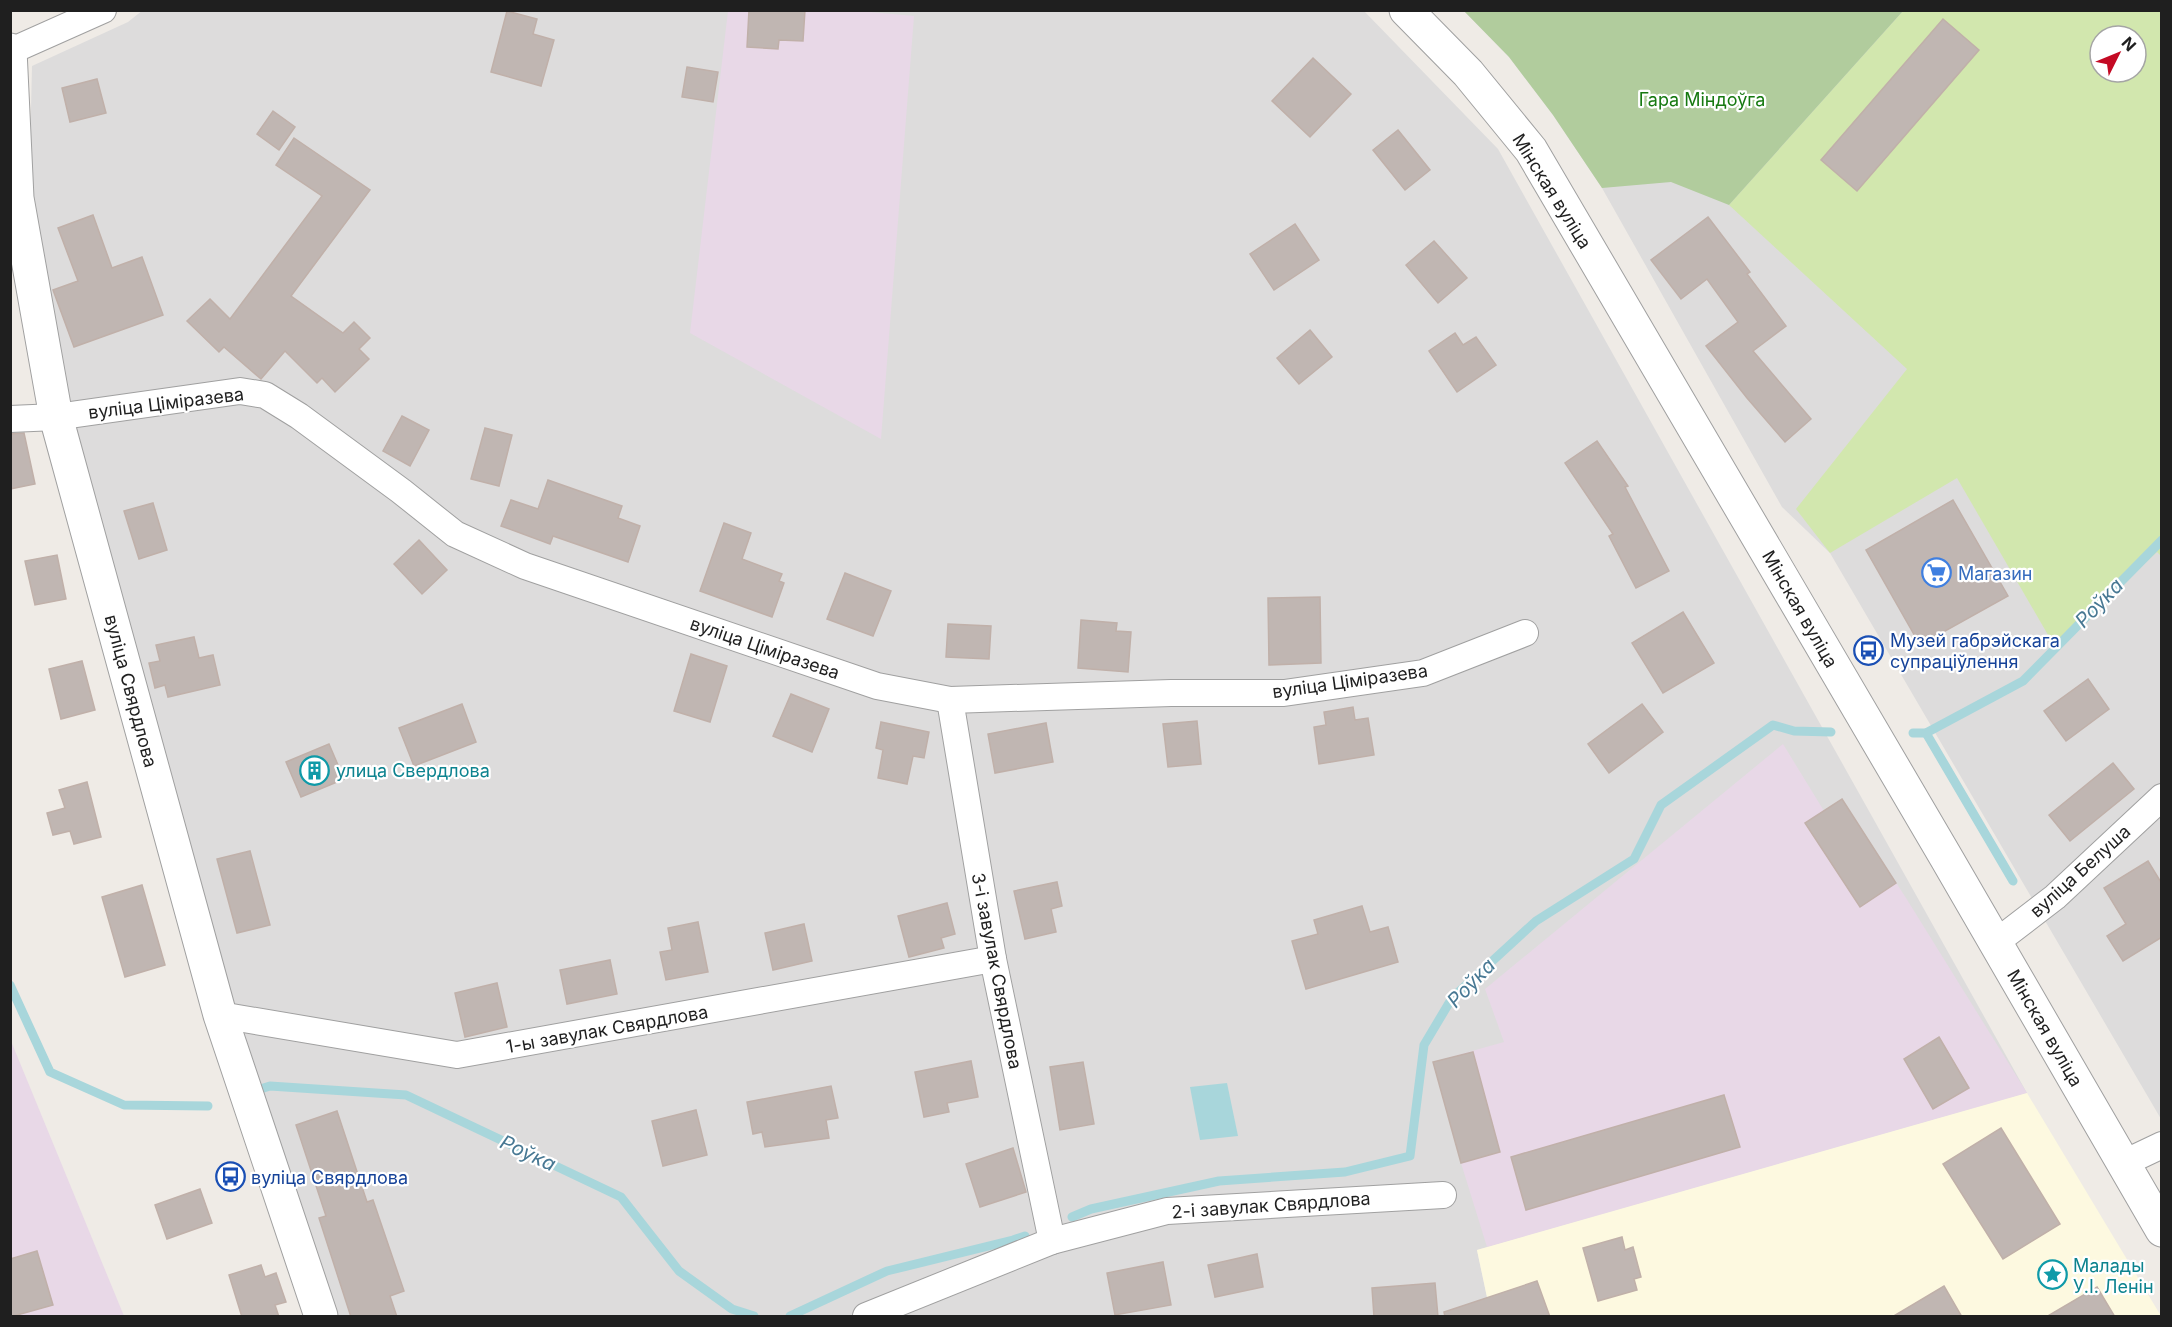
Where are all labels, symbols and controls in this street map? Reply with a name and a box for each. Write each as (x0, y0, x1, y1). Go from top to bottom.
north arrow (2088, 24, 2148, 84)
text: N (2117, 32, 2140, 55)
park label: Гара Міндоўга (1639, 89, 1765, 110)
street label: Мінская вуліца (1508, 130, 1596, 252)
street label: вуліца Ціміразева (87, 383, 245, 423)
street label: Мінская вуліца (1758, 547, 1842, 671)
supermarket icon: Магазин (1921, 557, 1953, 589)
place label: Магазин (1958, 563, 2033, 584)
water label: Роўка (2070, 574, 2128, 632)
street label: вуліца Свярдлова (101, 612, 161, 770)
street label: вуліца Ціміразева (688, 613, 842, 683)
place label: Музей габрэйскага супраціўлення (1890, 630, 2060, 672)
bus stop icon: Музей габрэйскага супраціўлення (1853, 634, 1885, 666)
street label: вуліца Ціміразева (1271, 660, 1429, 702)
building icon: улица Свердлова (299, 754, 331, 786)
place label: улица Свердлова (336, 760, 490, 781)
street label: вуліца Белуша (2026, 821, 2134, 921)
street label: 3-і завулак Свярдлова (968, 871, 1026, 1071)
water label: Роўка (1442, 954, 1500, 1012)
street label: Мінская вуліца (2003, 966, 2087, 1090)
street label: 1-ы завулак Свярдлова (504, 1001, 710, 1057)
water label: Роўка (496, 1130, 560, 1176)
bus stop icon: вуліца Свярдлова (214, 1161, 246, 1193)
place label: вуліца Свярдлова (251, 1167, 408, 1188)
street label: 2-і завулак Свярдлова (1171, 1188, 1371, 1222)
place label: Малады У.І. Ленін (2073, 1255, 2154, 1297)
place icon: Малады У.І. Ленін (2036, 1259, 2068, 1291)

